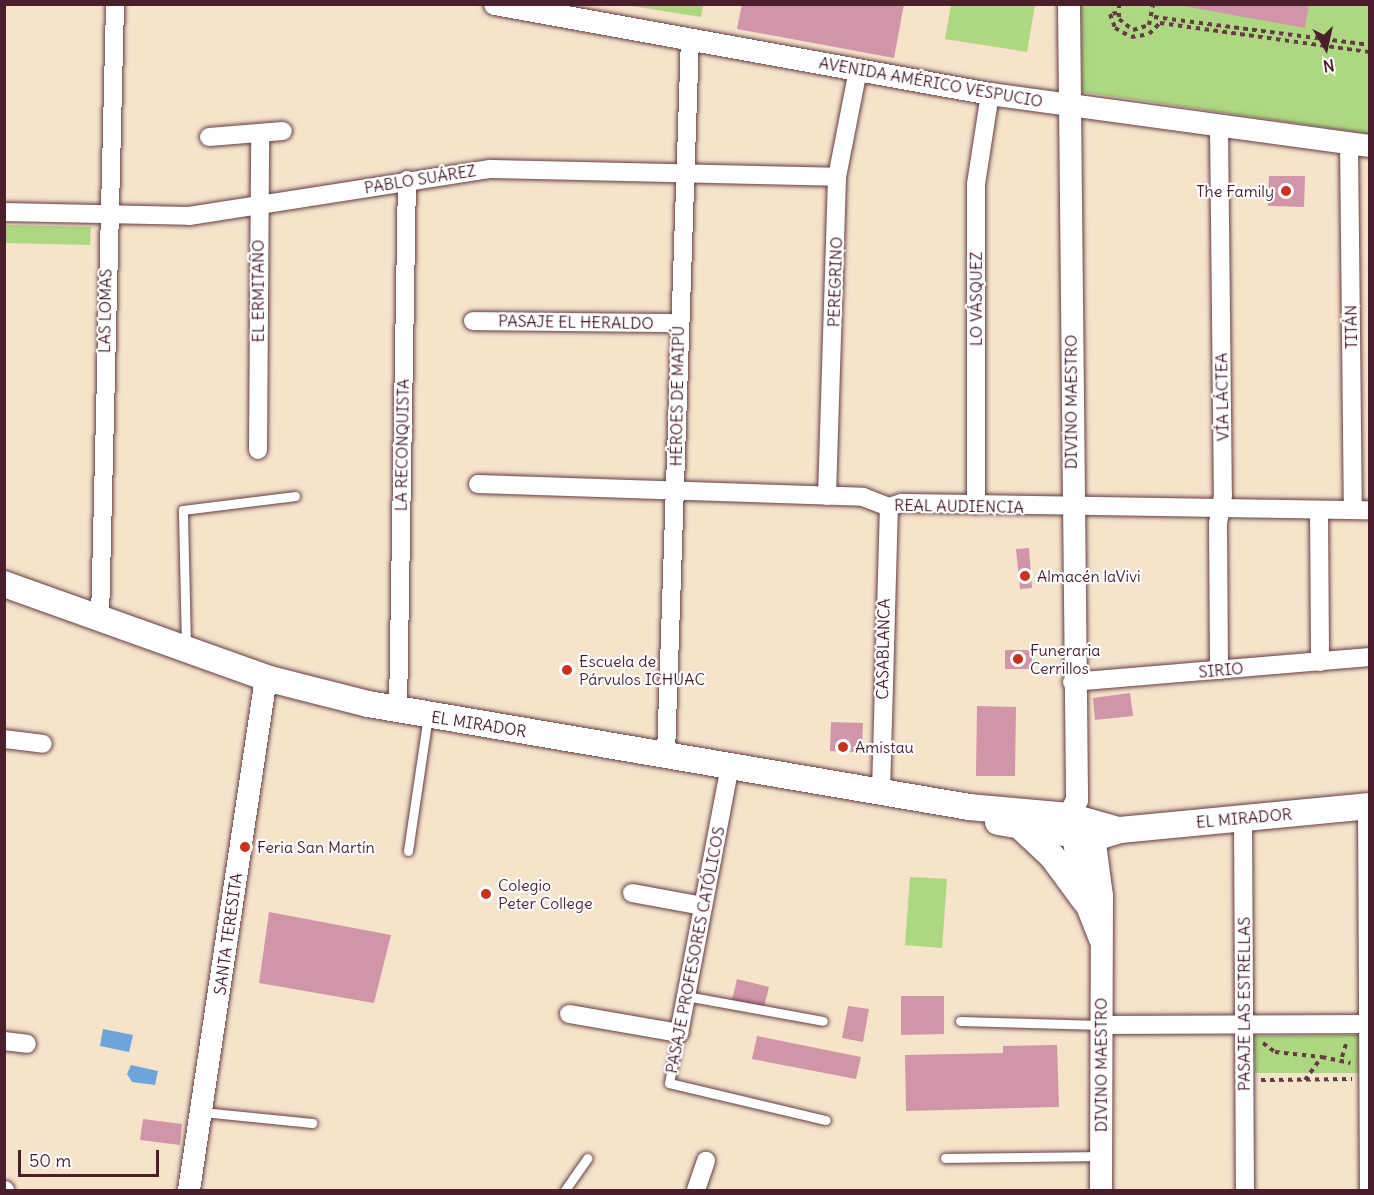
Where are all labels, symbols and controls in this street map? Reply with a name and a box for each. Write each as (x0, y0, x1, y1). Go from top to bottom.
north arrow (1296, 18, 1356, 78)
street label: AVENIDA AMÉRICO VESPUCIO (818, 53, 1044, 111)
text: N (1322, 55, 1336, 77)
street label: PABLO SUÁREZ (363, 161, 477, 197)
place label: The Family (1196, 181, 1274, 201)
marker: The Family (1279, 184, 1293, 198)
street label: PEREGRINO (824, 236, 846, 328)
street label: EL ERMITAÑO (248, 240, 268, 342)
street label: LO VÁSQUEZ (966, 252, 986, 346)
street label: LAS LOMAS (95, 269, 115, 353)
street label: TITÁN (1341, 305, 1361, 349)
street label: PASAJE EL HERALDO (498, 311, 654, 333)
street label: HÉROES DE MAIPÚ (666, 325, 688, 467)
street label: DIVINO MAESTRO (1061, 335, 1081, 469)
street label: VÍA LÁCTEA (1212, 353, 1232, 441)
street label: LA RECONQUISTA (391, 379, 413, 511)
street label: REAL AUDIENCIA (894, 495, 1024, 517)
place label: Almacén laVivi (1037, 566, 1141, 586)
marker: Almacén laVivi (1018, 569, 1032, 583)
street label: CASABLANCA (873, 598, 893, 700)
place label: Funeraria Cerrillos (1030, 640, 1100, 678)
place label: Escuela de Párvulos ICHUAC (579, 651, 705, 689)
marker: Funeraria Cerrillos (1011, 652, 1025, 666)
street label: SIRIO (1198, 658, 1244, 682)
marker: Escuela de Párvulos ICHUAC (560, 663, 574, 677)
street label: EL MIRADOR (430, 707, 528, 741)
place label: Amistau (855, 737, 914, 757)
marker: Amistau (836, 740, 850, 754)
street label: EL MIRADOR (1195, 804, 1293, 832)
street label: PASAJE PROFESORES CATÓLICOS (662, 825, 728, 1075)
place label: Feria San Martín (257, 837, 375, 857)
marker: Feria San Martín (238, 840, 252, 854)
street label: SANTA TERESITA (210, 872, 246, 996)
place label: Colegio Peter College (498, 875, 593, 913)
marker: Colegio Peter College (479, 887, 493, 901)
street label: PASAJE LAS ESTRELLAS (1234, 917, 1254, 1091)
street label: DIVINO MAESTRO (1091, 998, 1111, 1132)
scale bar (21, 1138, 162, 1176)
text: 50 m (29, 1149, 71, 1172)

